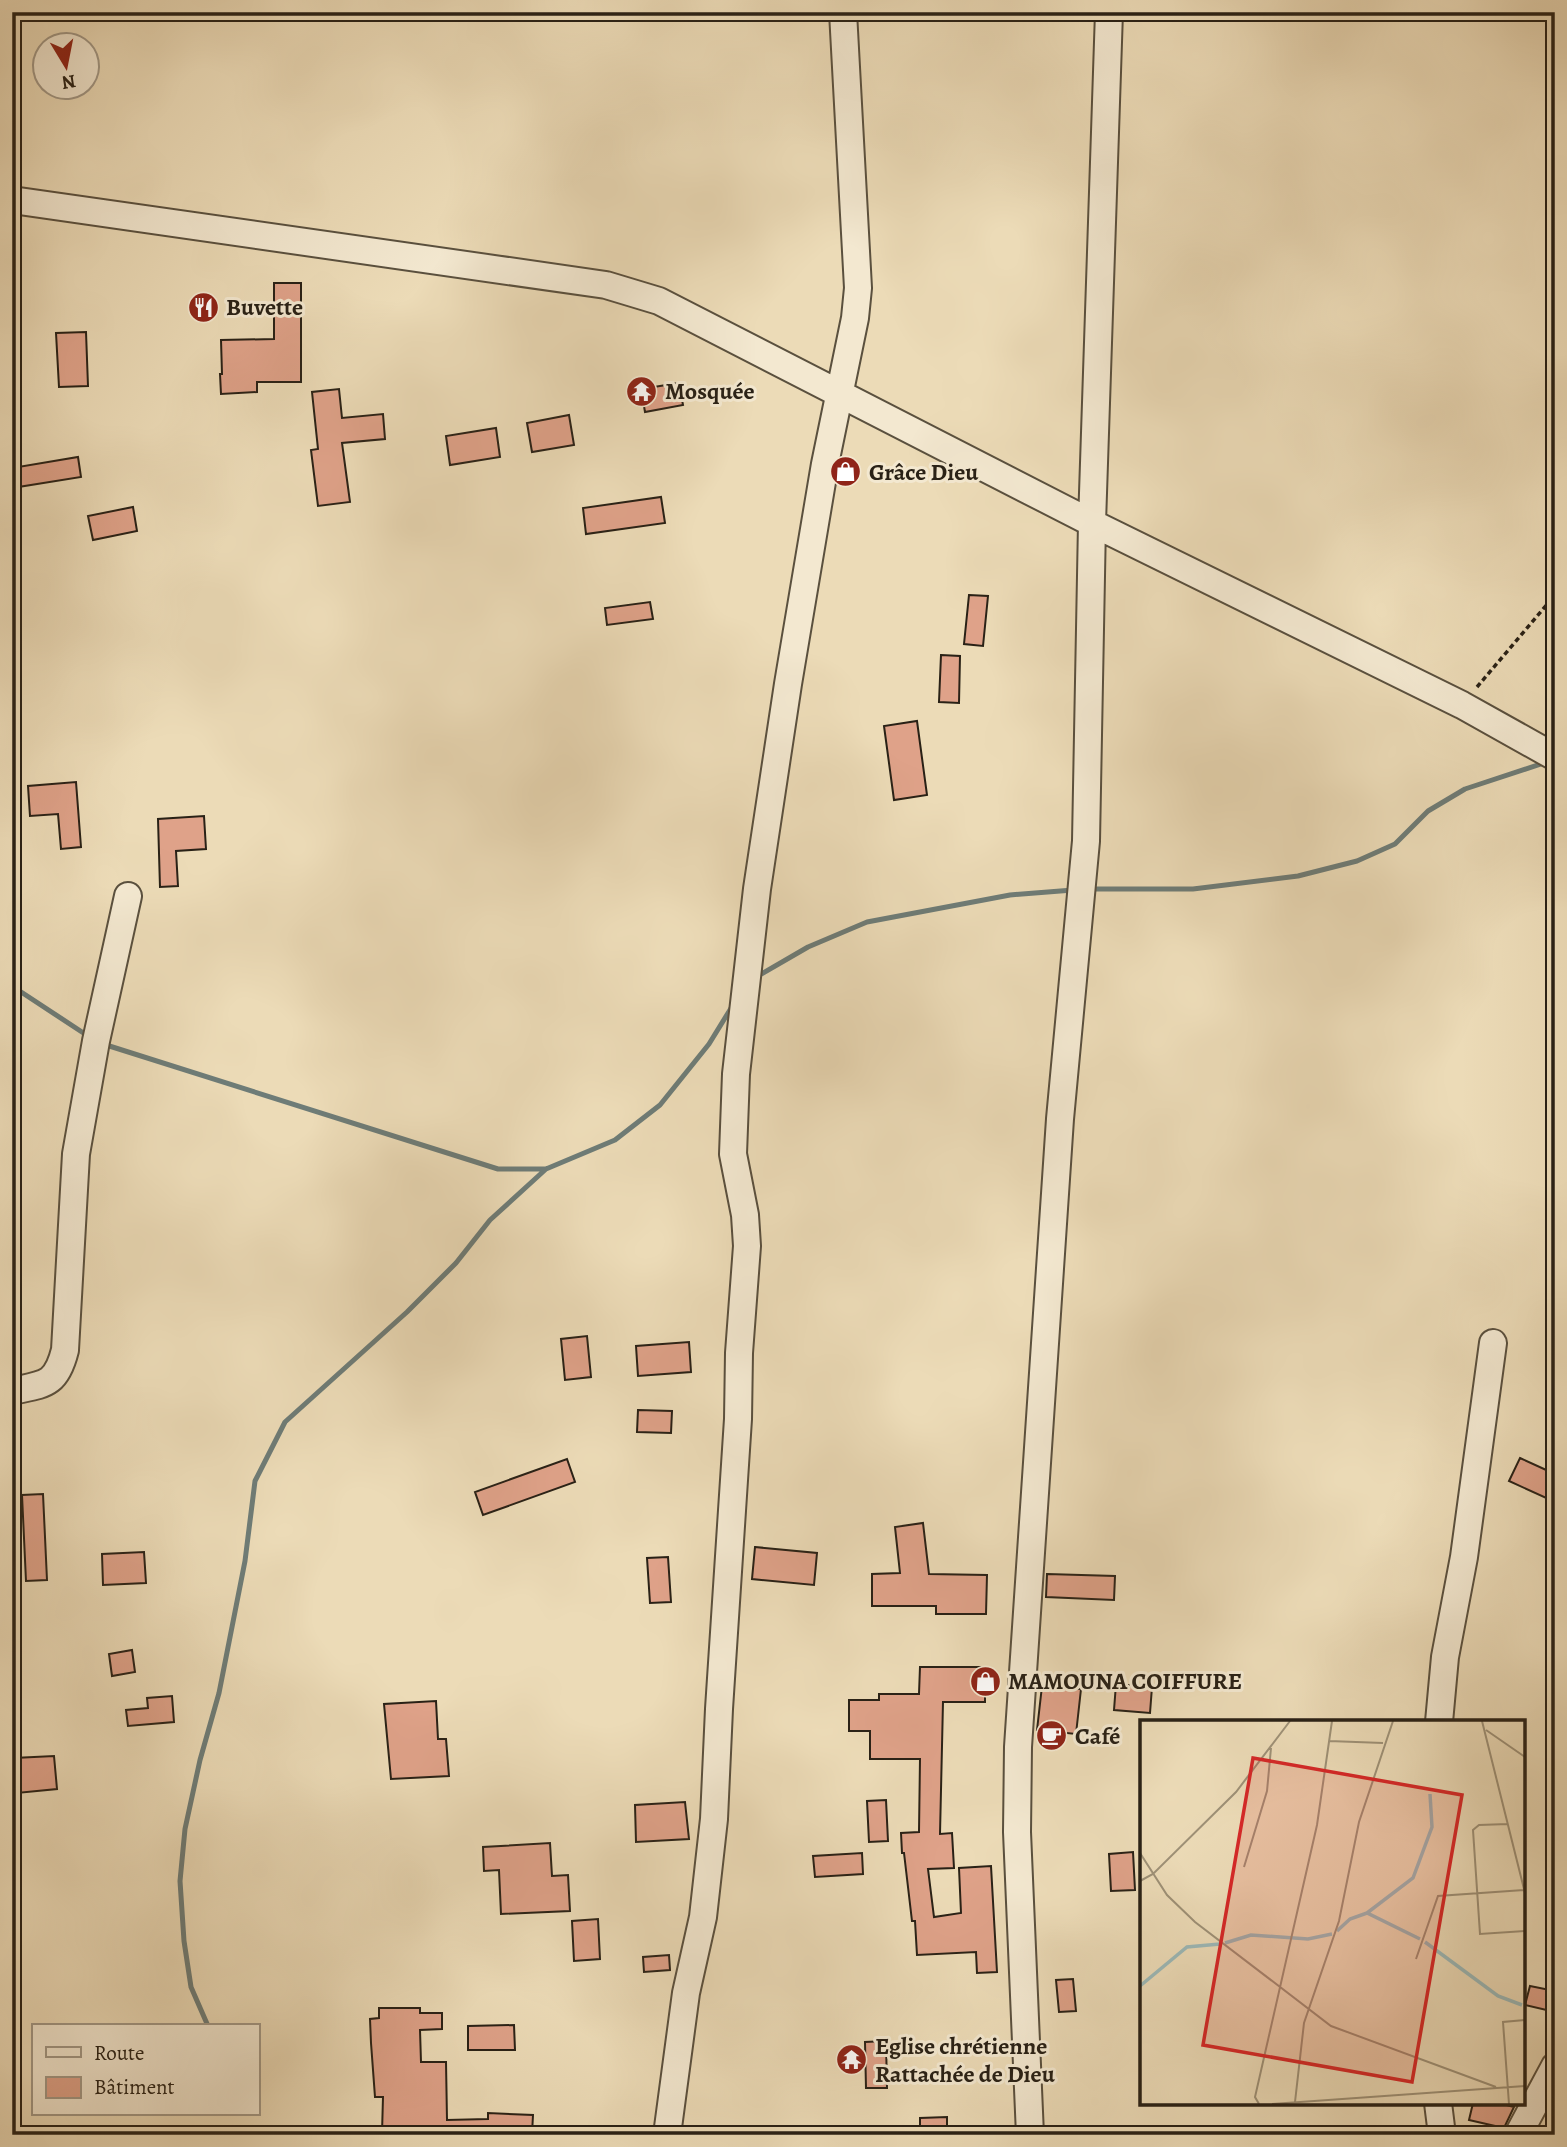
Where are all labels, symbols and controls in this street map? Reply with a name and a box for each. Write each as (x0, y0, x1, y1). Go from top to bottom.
north arrow (32, 32, 102, 102)
text: N (60, 68, 78, 96)
restaurant icon: Buvette (186, 290, 220, 324)
place label: Buvette (226, 291, 303, 323)
temple icon: Mosquée (625, 374, 659, 408)
place label: Mosquée (665, 375, 755, 407)
shop icon: Grâce Dieu (829, 455, 863, 489)
place label: Grâce Dieu (869, 456, 979, 488)
shop icon: MAMOUNA COIFFURE (968, 1664, 1002, 1698)
place label: MAMOUNA COIFFURE (1008, 1665, 1242, 1697)
cafe icon: Café (1035, 1719, 1069, 1753)
place label: Café (1075, 1720, 1120, 1752)
inset map (1140, 1720, 1525, 2105)
legend (32, 2024, 259, 2116)
place label: Eglise chrétienne Rattachée de Dieu (875, 2030, 1056, 2090)
text: Route (94, 2039, 144, 2067)
temple icon: Eglise chrétienne Rattachée de Dieu (835, 2043, 869, 2077)
text: Bâtiment (94, 2073, 175, 2101)

